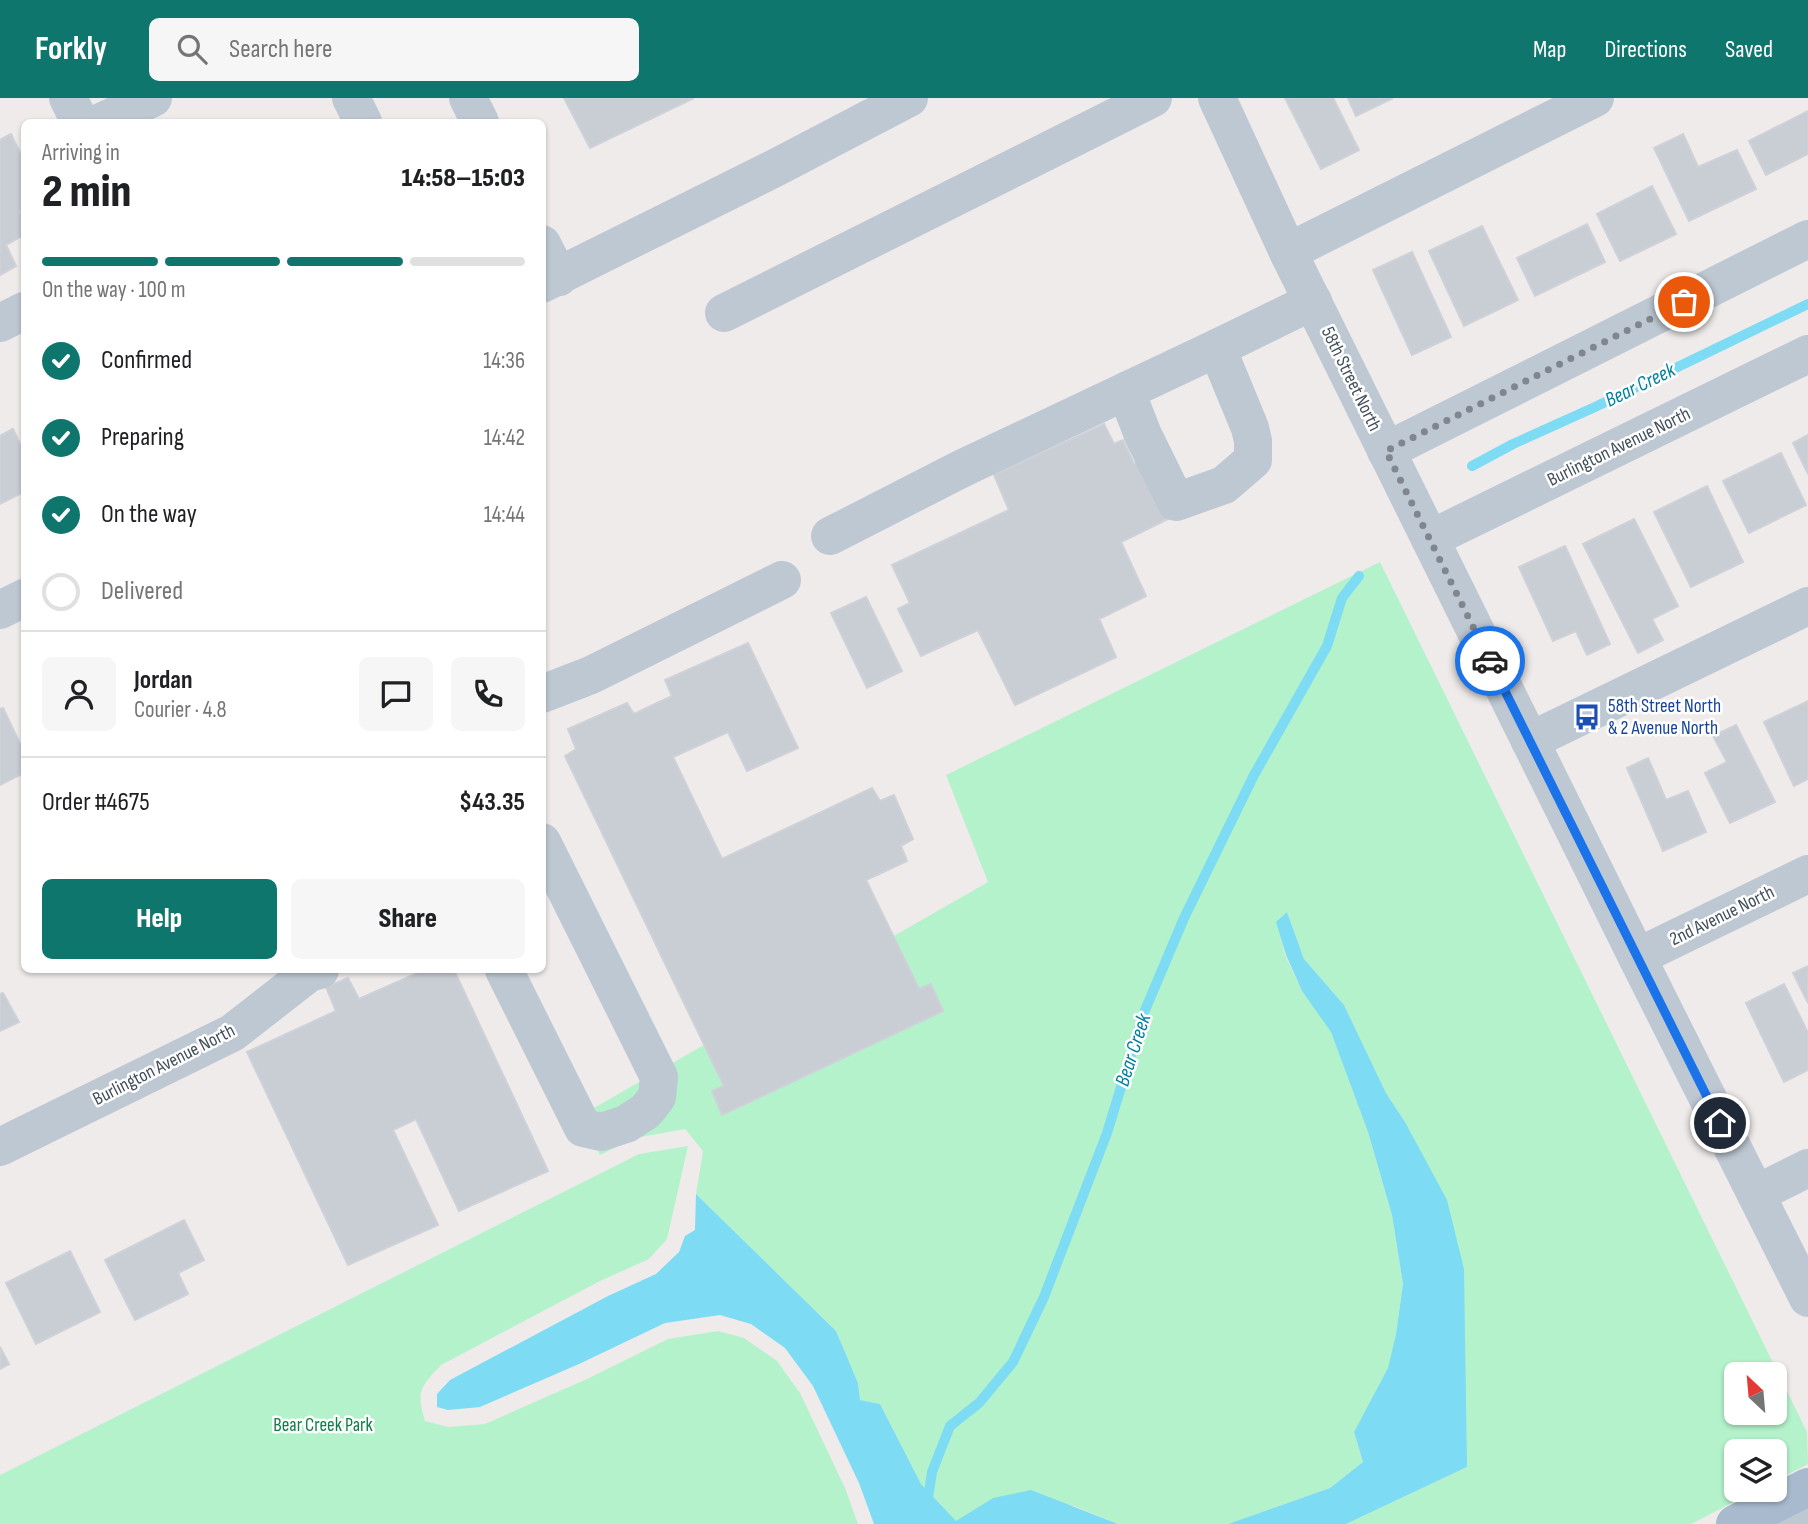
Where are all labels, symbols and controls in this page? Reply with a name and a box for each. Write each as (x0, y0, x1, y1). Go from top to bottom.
search box (149, 18, 639, 81)
text: Forkly (35, 29, 107, 69)
icon: search (173, 30, 211, 68)
text: Search here (229, 34, 332, 65)
text: Map (1533, 35, 1566, 64)
text: Directions (1604, 35, 1687, 64)
text: Saved (1725, 35, 1773, 64)
text: Arriving in (42, 139, 120, 167)
text: 14:58–15:03 (402, 163, 525, 194)
text: 2 min (42, 165, 131, 220)
pin (1654, 272, 1714, 332)
text: On the way · 100 m (42, 276, 186, 304)
icon: bag (1665, 283, 1703, 321)
street label: 58th Street North (1316, 323, 1386, 435)
icon: check (42, 342, 80, 380)
text: Confirmed (101, 345, 192, 376)
text: 14:36 (483, 347, 525, 375)
water label: Bear Creek (1601, 357, 1680, 413)
street label: Burlington Avenue North (1544, 402, 1694, 492)
icon: check (42, 419, 80, 457)
text: Preparing (101, 422, 184, 453)
text: 14:42 (484, 424, 525, 452)
icon: check (42, 496, 80, 534)
text: On the way (101, 499, 197, 530)
text: 14:44 (484, 501, 525, 529)
text: Delivered (101, 576, 183, 607)
courier (1455, 626, 1525, 696)
icon: car (1471, 642, 1509, 680)
button: person (42, 657, 116, 731)
button: chat (359, 657, 433, 731)
button: phone (451, 657, 525, 731)
text: Jordan (134, 665, 192, 696)
place label: 58th Street North & 2 Avenue North (1608, 695, 1721, 740)
text: Courier · 4.8 (134, 696, 227, 724)
bus stop icon: 58th Street North & 2 Avenue North (1572, 702, 1602, 732)
text: Order #4675 (42, 787, 150, 818)
text: $43.35 (459, 787, 525, 818)
button: Help (42, 879, 277, 959)
button: Share (291, 879, 525, 959)
street label: 2nd Avenue North (1666, 881, 1778, 951)
water label: Bear Creek (1110, 1009, 1157, 1089)
street label: Burlington Avenue North (89, 1019, 239, 1111)
pin (1690, 1093, 1750, 1153)
icon: home (1701, 1104, 1739, 1142)
north arrow (1724, 1362, 1787, 1424)
map controls (1724, 1362, 1787, 1502)
park label: Bear Creek Park (273, 1414, 373, 1437)
button: layers (1724, 1439, 1787, 1502)

